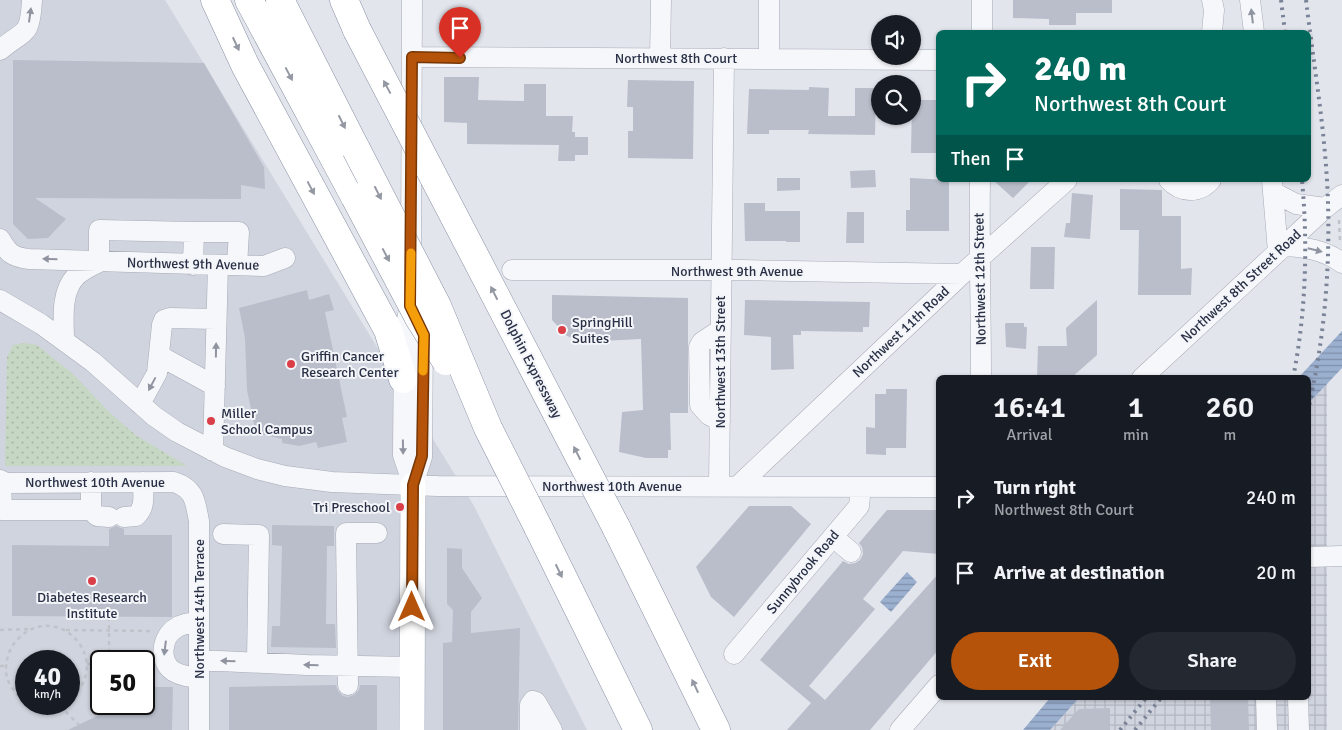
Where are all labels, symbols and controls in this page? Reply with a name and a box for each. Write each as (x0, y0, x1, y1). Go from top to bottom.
one-way arrow (27, 6, 35, 22)
pin (439, 7, 481, 58)
one-way arrow (1248, 8, 1256, 24)
icon: arrive (446, 14, 474, 42)
map controls (871, 15, 921, 125)
button: sound (871, 15, 921, 65)
one-way arrow (232, 37, 240, 51)
text: 240 m (1034, 47, 1127, 90)
street label: Northwest 8th Court (615, 50, 737, 67)
icon: right (951, 50, 1016, 115)
one-way arrow (285, 66, 293, 81)
button: search (871, 75, 921, 125)
one-way arrow (383, 79, 391, 94)
text: Northwest 8th Court (1034, 90, 1226, 117)
one-way arrow (338, 114, 346, 129)
icon: arrive (1001, 145, 1029, 173)
text: Then (951, 147, 991, 171)
one-way arrow (307, 181, 316, 194)
one-way arrow (374, 186, 382, 200)
street label: Northwest 12th Street (970, 212, 990, 346)
street label: Northwest 8th Street Road (1177, 226, 1305, 346)
one-way arrow (1307, 246, 1322, 254)
one-way arrow (382, 248, 390, 262)
street label: Northwest 9th Avenue (127, 254, 259, 274)
one-way arrow (42, 255, 58, 263)
street label: Northwest 9th Avenue (671, 263, 803, 280)
street label: Northwest 11th Road (849, 283, 953, 381)
one-way arrow (490, 286, 498, 300)
street label: Northwest 13th Street (712, 296, 729, 428)
street label: Dolphin Expressway (496, 307, 566, 421)
place label: SpringHill Suites (572, 314, 633, 347)
marker: SpringHill Suites (556, 324, 568, 336)
one-way arrow (212, 342, 220, 358)
place label: Griffin Cancer Research Center (301, 348, 399, 381)
marker: Griffin Cancer Research Center (285, 358, 297, 370)
one-way arrow (148, 377, 156, 391)
text: 16:41 (993, 389, 1066, 426)
text: 1 (1128, 389, 1144, 426)
text: 260 (1206, 389, 1254, 426)
place label: Miller School Campus (221, 405, 313, 438)
marker: Miller School Campus (205, 415, 217, 427)
text: Arrival (1006, 425, 1052, 445)
text: min (1123, 425, 1149, 445)
text: m (1223, 425, 1236, 445)
one-way arrow (399, 439, 407, 455)
one-way arrow (573, 445, 581, 460)
street label: Northwest 10th Avenue (25, 474, 165, 491)
text: Turn right (994, 476, 1076, 500)
street label: Northwest 10th Avenue (542, 478, 682, 495)
icon: right (951, 484, 979, 512)
text: 240 m (1246, 486, 1296, 510)
place label: Tri Preschool (313, 499, 390, 516)
text: Northwest 8th Court (994, 500, 1134, 520)
marker: Tri Preschool (394, 501, 406, 513)
street label: Sunnybrook Road (763, 527, 843, 617)
street label: Northwest 14th Terrace (191, 539, 208, 679)
icon: arrive (951, 559, 979, 587)
text: Arrive at destination (994, 561, 1165, 585)
text: 20 m (1256, 561, 1296, 585)
one-way arrow (555, 564, 563, 578)
marker: Diabetes Research Institute (86, 575, 98, 587)
position arrow (385, 580, 437, 632)
place label: Diabetes Research Institute (37, 589, 147, 622)
button: Exit (951, 632, 1119, 690)
button: Share (1129, 632, 1296, 690)
one-way arrow (161, 641, 169, 657)
speed limit sign: 50 (90, 650, 155, 715)
one-way arrow (220, 657, 236, 665)
text: 40 (34, 661, 61, 692)
one-way arrow (303, 661, 319, 669)
one-way arrow (690, 679, 698, 693)
text: km/h (34, 687, 61, 702)

